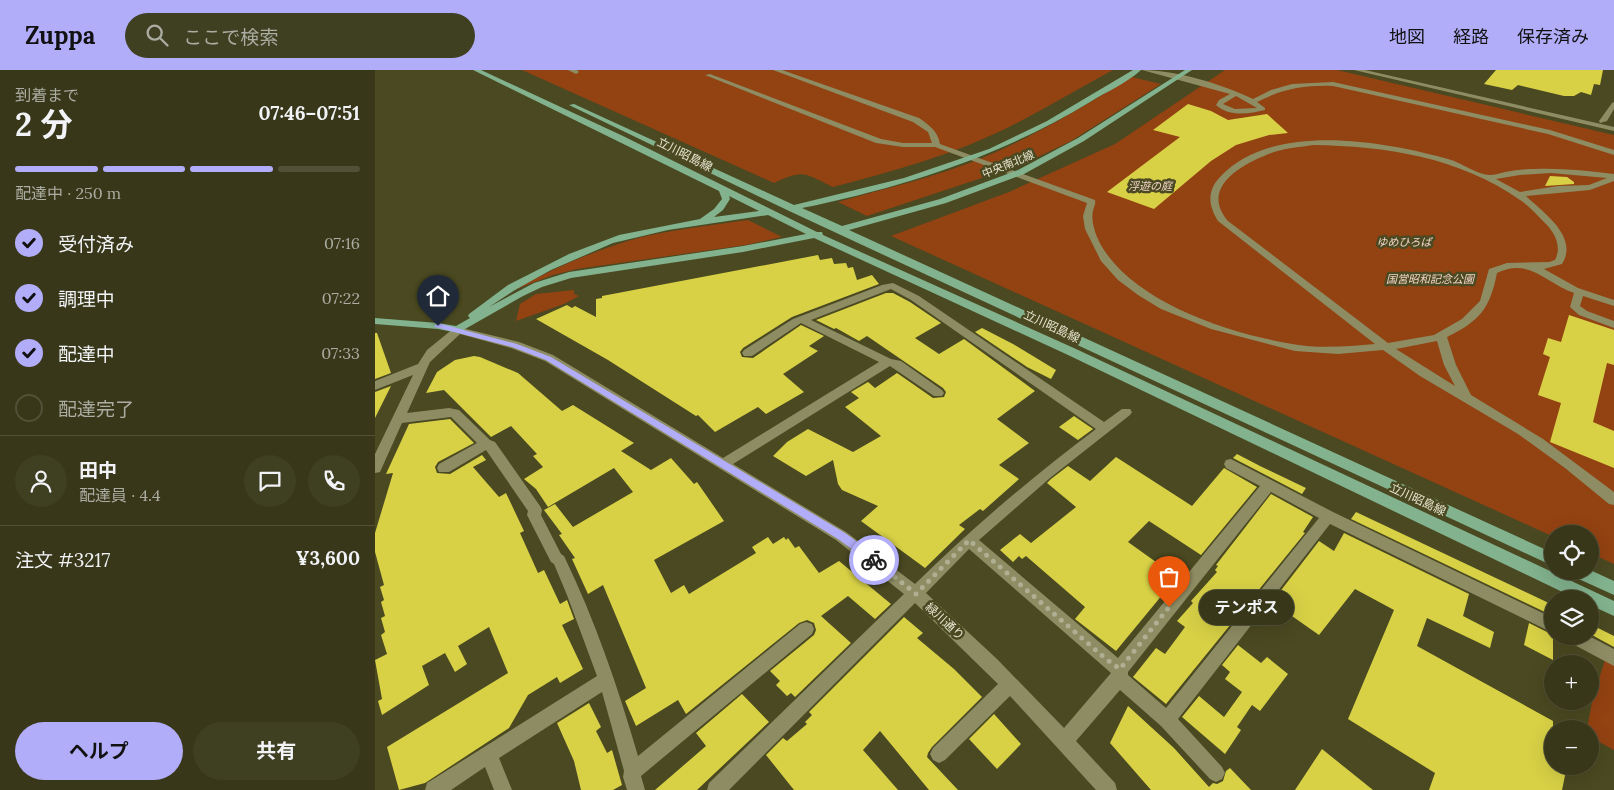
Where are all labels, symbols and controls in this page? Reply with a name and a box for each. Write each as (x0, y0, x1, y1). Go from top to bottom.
search box (125, 13, 475, 58)
text: Zuppa (25, 20, 95, 51)
icon: search (143, 21, 171, 49)
text: ここで検索 (183, 25, 278, 49)
text: 地図 (1389, 25, 1425, 48)
text: 経路 (1453, 25, 1489, 48)
text: 保存済み (1517, 25, 1589, 48)
text: 到着まで (15, 85, 79, 105)
text: 07:46–07:51 (259, 101, 360, 125)
text: 2 分 (15, 104, 72, 145)
street label: 立川昭島線 (655, 134, 715, 174)
street label: 中央南北線 (980, 147, 1036, 181)
park label: 浮遊の庭 (1128, 179, 1174, 193)
text: 配達中 · 250 m (15, 183, 121, 203)
icon: check (15, 229, 43, 257)
text: 受付済み (58, 232, 134, 256)
text: 07:16 (324, 233, 360, 253)
park label: ゆめひろば (1377, 235, 1433, 249)
park label: 国営昭和記念公園 (1386, 272, 1476, 286)
pin (417, 275, 459, 326)
icon: home (424, 282, 452, 310)
icon: check (15, 284, 43, 312)
text: 調理中 (58, 287, 115, 311)
text: 07:22 (322, 288, 360, 308)
street label: 立川昭島線 (1022, 307, 1082, 345)
icon: check (15, 339, 43, 367)
text: 配達中 (58, 342, 115, 366)
text: 07:33 (321, 343, 360, 363)
text: 配達完了 (58, 397, 134, 421)
button: person (15, 455, 67, 507)
button: chat (244, 455, 296, 507)
button: phone (308, 455, 360, 507)
text: 田中 (79, 458, 117, 482)
street label: 立川昭島線 (1388, 480, 1448, 518)
text: 配達員 · 4.4 (79, 485, 161, 505)
map controls (1544, 525, 1599, 775)
button: locate (1544, 525, 1599, 580)
courier (849, 535, 899, 585)
text: ¥3,600 (296, 546, 360, 570)
icon: bike (860, 546, 888, 574)
text: 注文 #3217 (15, 548, 110, 572)
pin (1148, 556, 1190, 607)
icon: bag (1155, 563, 1183, 591)
callout: テンポス (1199, 590, 1294, 624)
button: layers (1544, 590, 1599, 645)
text: テンポス (1214, 597, 1279, 617)
street label: 緑川通り (922, 599, 968, 643)
button: + (1544, 655, 1599, 710)
button: − (1544, 720, 1599, 775)
button: ヘルプ (15, 722, 183, 780)
button: 共有 (193, 722, 360, 780)

